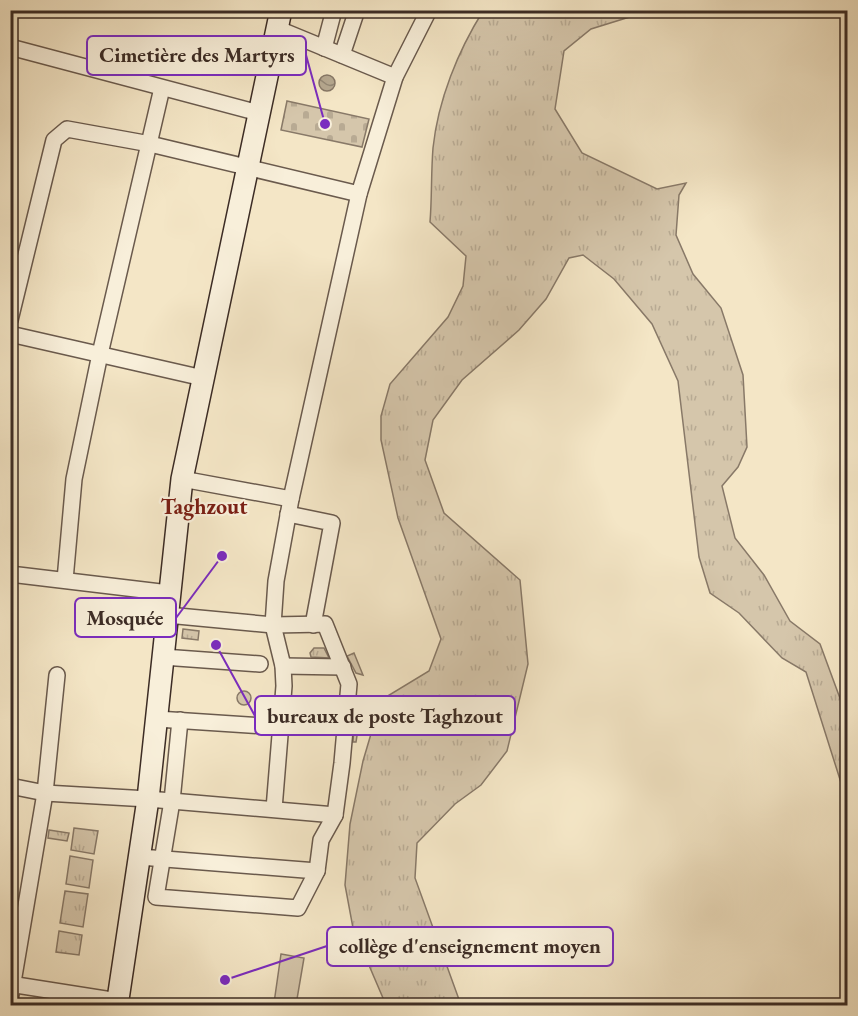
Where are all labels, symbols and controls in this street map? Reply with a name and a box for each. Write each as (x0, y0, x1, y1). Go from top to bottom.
callout: Cimetière des Martyrs (87, 36, 306, 75)
text: Cimetière des Martyrs (99, 41, 295, 68)
district label: Taghzout (161, 492, 248, 521)
callout: Mosquée (75, 598, 176, 637)
text: Mosquée (86, 604, 164, 631)
callout: bureaux de poste Taghzout (255, 696, 515, 735)
text: bureaux de poste Taghzout (267, 702, 503, 729)
callout: collège d'enseignement moyen (327, 927, 613, 966)
text: collège d'enseignement moyen (339, 932, 601, 959)

